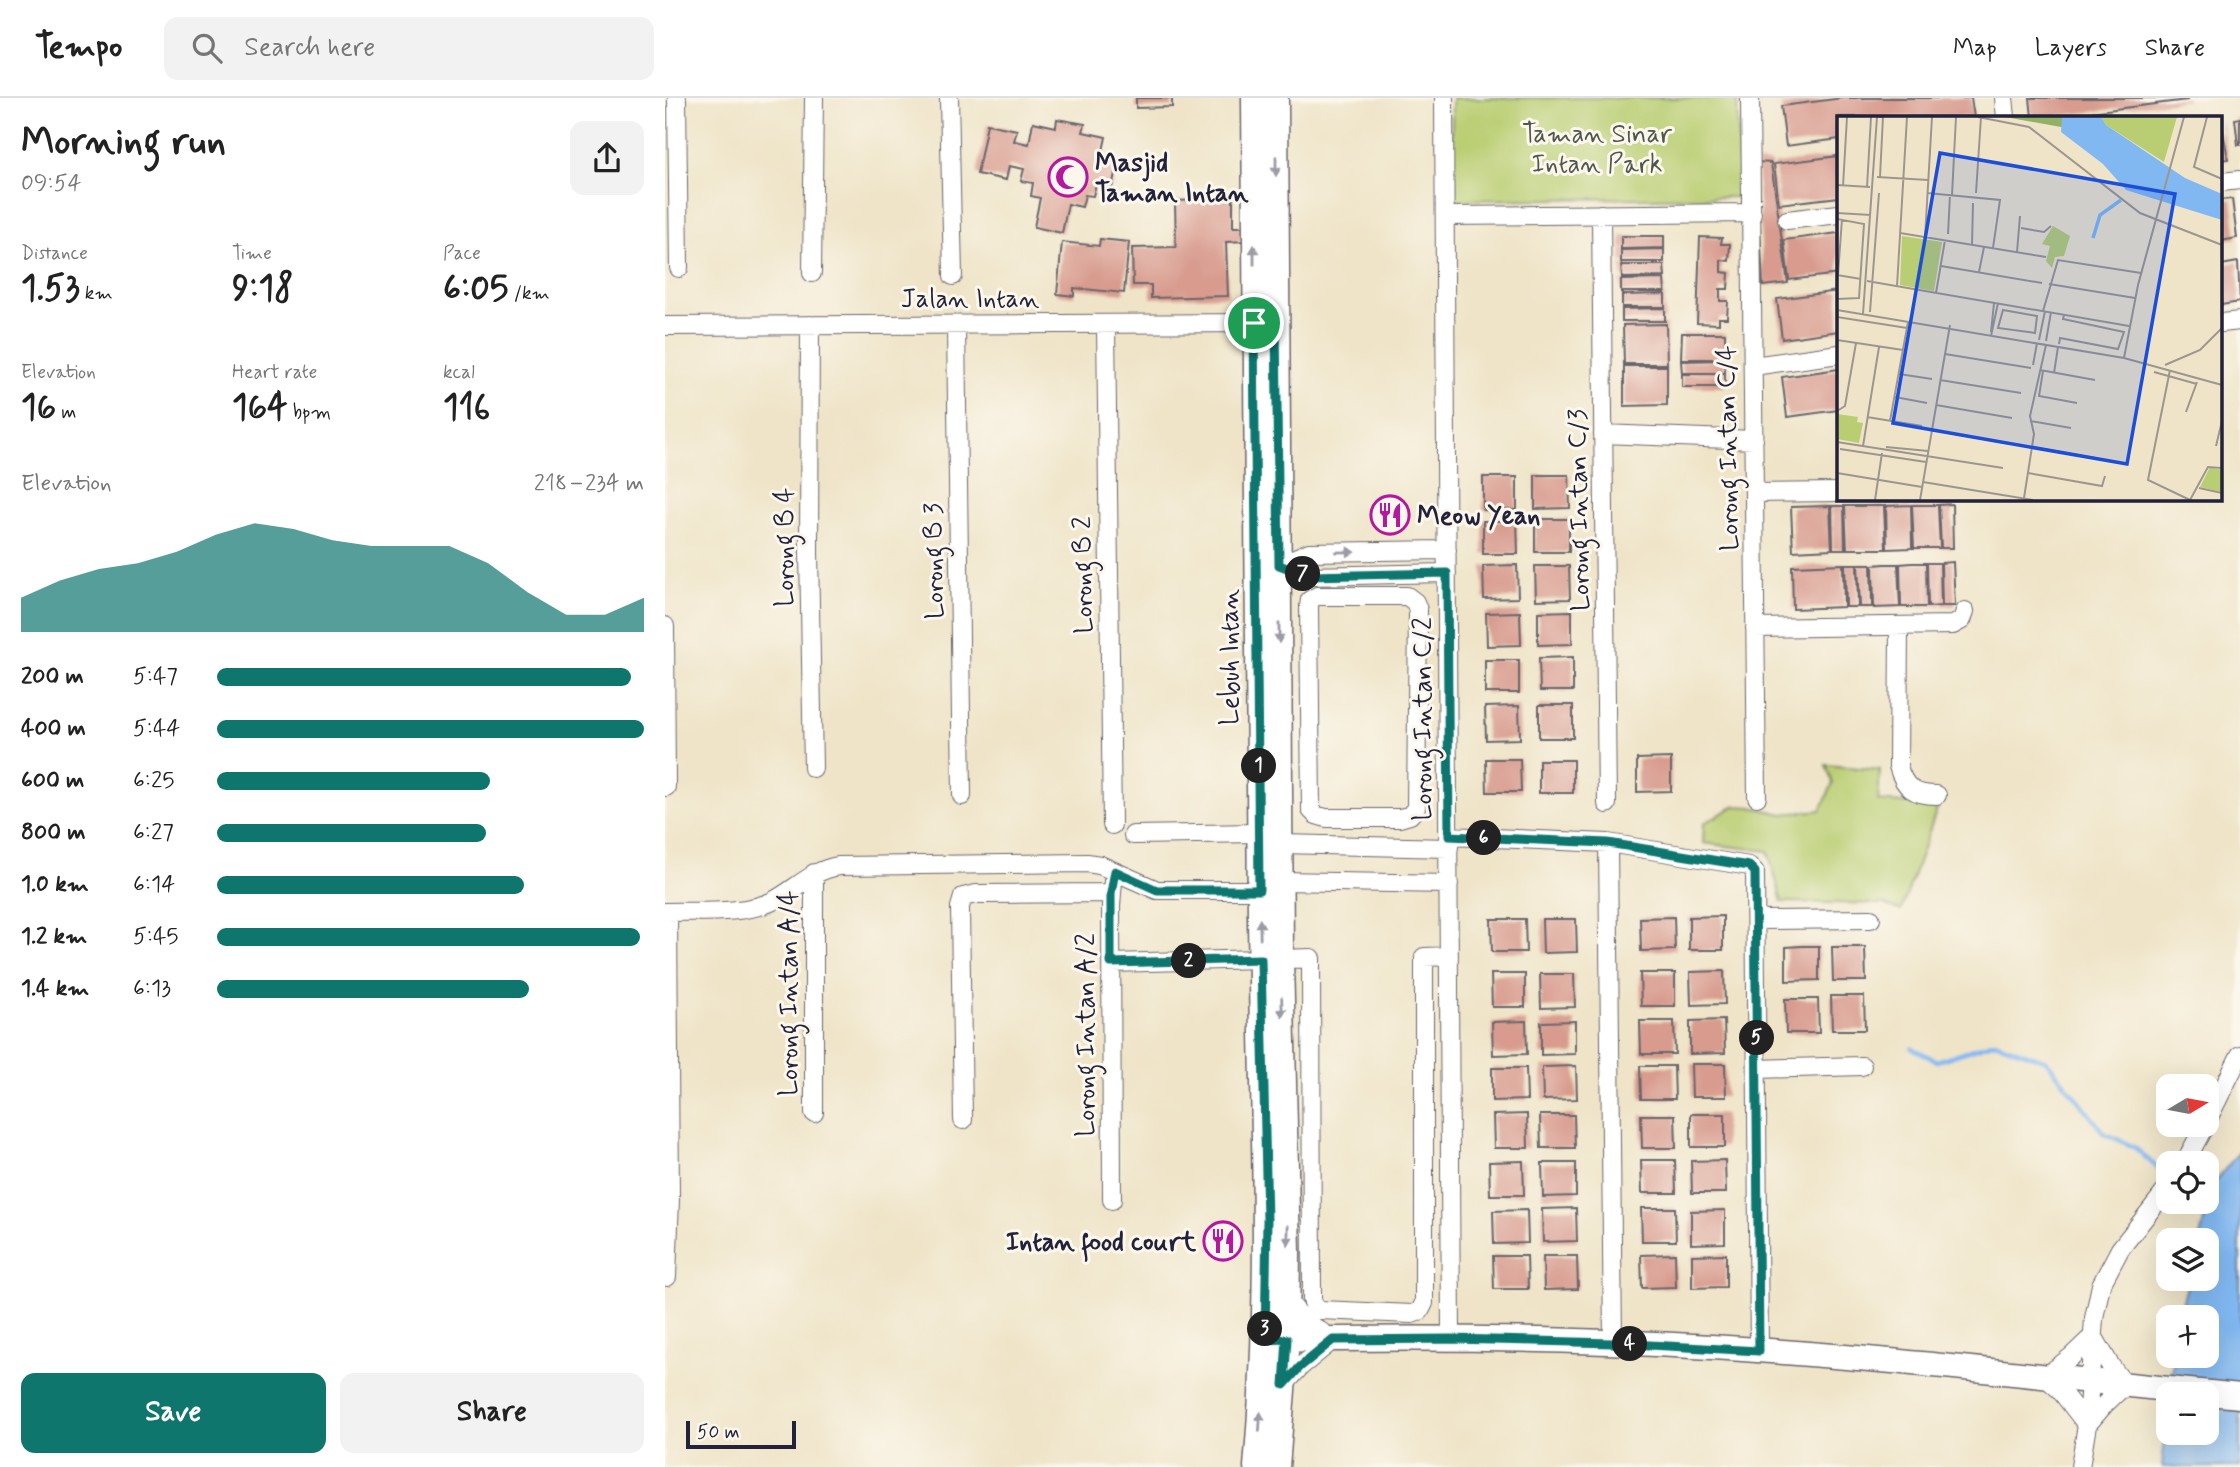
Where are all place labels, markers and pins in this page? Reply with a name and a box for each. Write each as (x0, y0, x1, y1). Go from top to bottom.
place label: Masjid Taman Intan (1095, 147, 1249, 211)
mosque icon: Masjid Taman Intan (1047, 156, 1089, 198)
pin (1224, 293, 1284, 353)
restaurant icon: Meow Yean (1369, 494, 1411, 536)
place label: Meow Yean (1417, 500, 1540, 534)
pin: 7 (1285, 556, 1321, 592)
pin: 1 (1241, 748, 1277, 784)
pin: 6 (1467, 820, 1501, 856)
pin: 2 (1171, 944, 1207, 978)
pin: 5 (1739, 1020, 1775, 1056)
restaurant icon: Intan food court (1202, 1220, 1244, 1262)
place label: Intan food court (1006, 1226, 1197, 1262)
pin: 3 (1247, 1312, 1283, 1346)
pin: 4 (1613, 1326, 1647, 1362)

